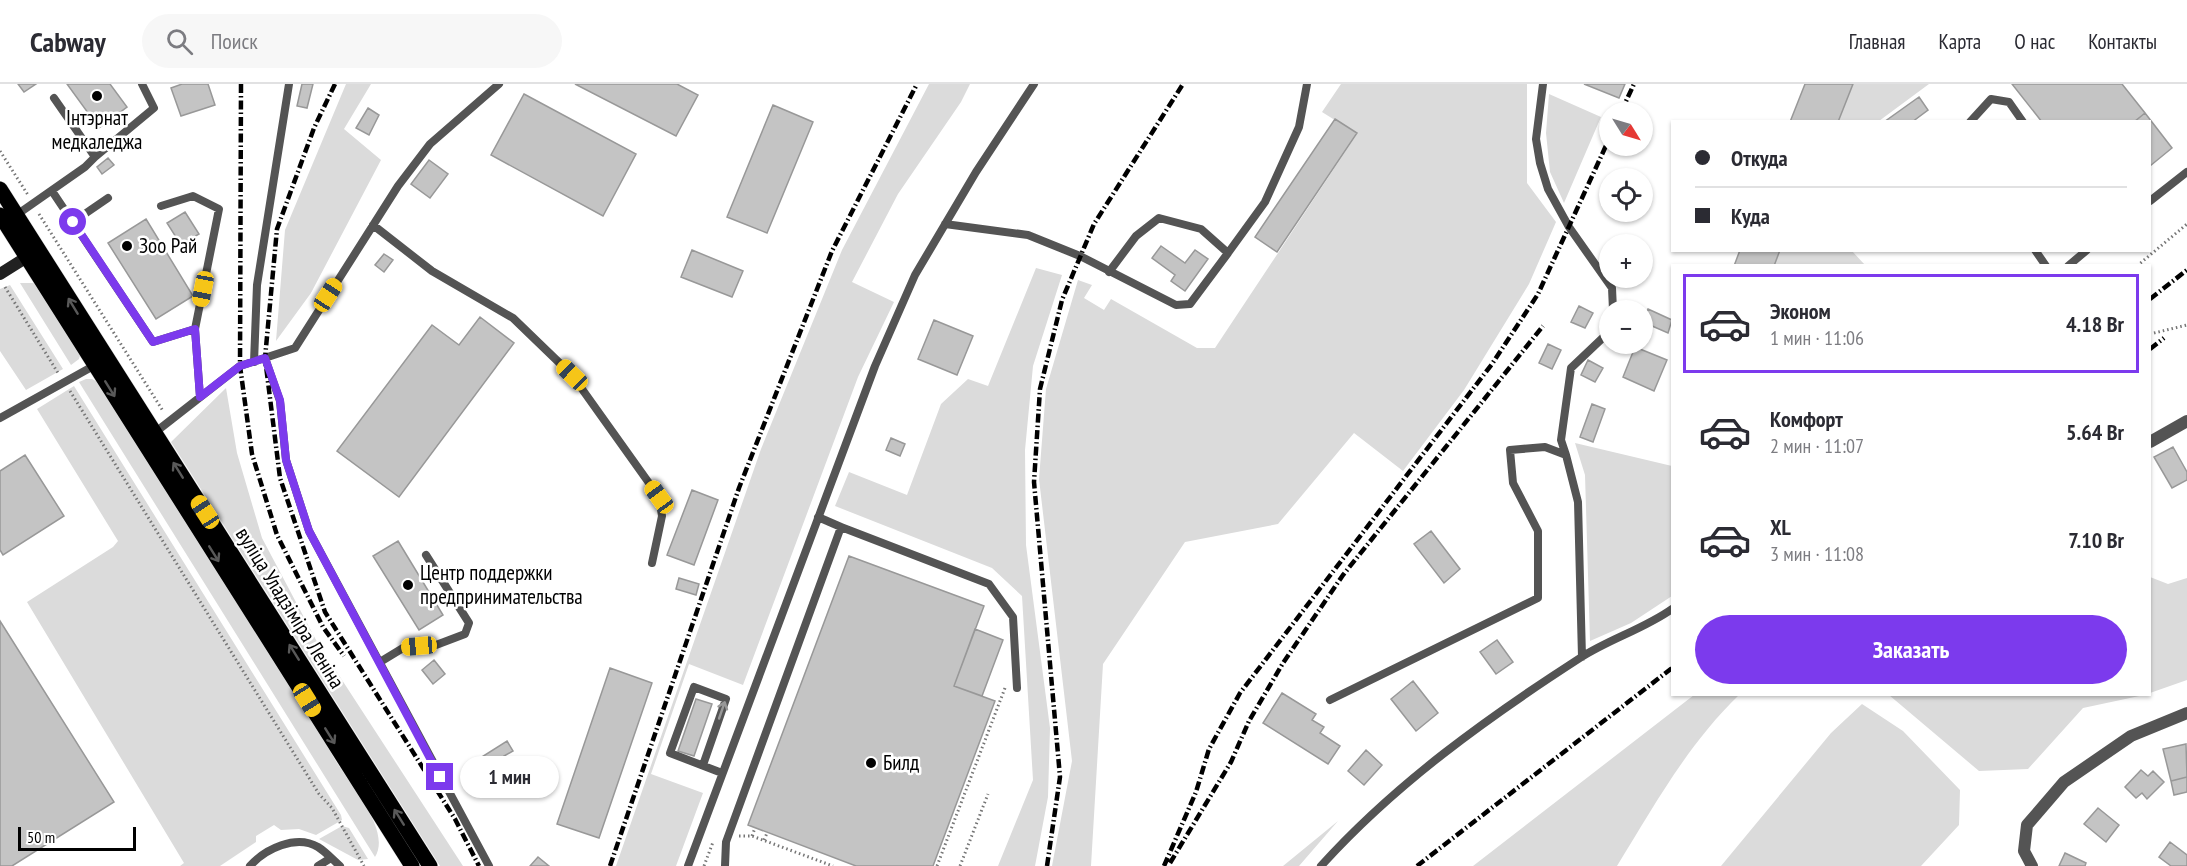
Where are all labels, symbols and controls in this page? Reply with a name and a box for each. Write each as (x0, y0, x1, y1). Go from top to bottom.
search box (142, 14, 562, 68)
text: Cabway (30, 23, 106, 60)
icon: search (163, 25, 196, 58)
text: Поиск (211, 27, 258, 55)
text: Главная (1849, 28, 1905, 55)
text: Карта (1938, 28, 1981, 55)
text: О нас (2014, 28, 2055, 55)
text: Контакты (2088, 28, 2157, 55)
marker: Інтэрнат медкаледжа (90, 89, 104, 103)
north arrow (1599, 102, 1653, 156)
map controls (1599, 102, 1653, 354)
place label: Інтэрнат медкаледжа (52, 104, 142, 155)
text: Откуда (1731, 144, 1788, 172)
button: locate (1599, 168, 1653, 222)
text: Куда (1731, 202, 1770, 230)
route start (59, 208, 86, 235)
place label: Зоо Рай (139, 232, 197, 259)
button: + (1599, 234, 1653, 288)
marker: Зоо Рай (120, 239, 134, 253)
car (191, 270, 215, 308)
car (311, 275, 345, 315)
one-way arrow (67, 297, 79, 314)
icon: car (1698, 297, 1752, 351)
text: Эконом (1770, 297, 1831, 325)
button: − (1599, 300, 1653, 354)
text: 4.18 Br (2066, 310, 2124, 338)
text: 1 мин · 11:06 (1770, 325, 1864, 351)
car (553, 356, 591, 394)
one-way arrow (104, 380, 116, 397)
icon: car (1698, 405, 1752, 459)
text: Комфорт (1770, 405, 1843, 433)
text: 5.64 Br (2066, 418, 2124, 446)
text: 2 мин · 11:07 (1770, 433, 1864, 459)
one-way arrow (171, 462, 183, 479)
car (641, 477, 677, 517)
car (188, 492, 222, 532)
icon: car (1698, 513, 1752, 567)
text: XL (1770, 513, 1791, 541)
street label: вуліца Уладзіміра Леніна (230, 522, 351, 693)
text: 7.10 Br (2068, 526, 2124, 554)
text: 3 мин · 11:08 (1770, 541, 1864, 567)
one-way arrow (208, 545, 220, 562)
place label: Центр поддержки предпринимательства (420, 559, 583, 610)
marker: Центр поддержки предпринимательства (401, 578, 415, 592)
button: Заказать (1695, 615, 2127, 684)
car (400, 635, 438, 657)
one-way arrow (287, 644, 299, 661)
car (290, 680, 324, 720)
one-way arrow (718, 701, 729, 720)
one-way arrow (324, 727, 336, 744)
place label: Билд (883, 749, 919, 776)
callout: 1 мин (461, 756, 560, 798)
marker: Билд (864, 756, 878, 770)
route end (426, 763, 453, 790)
text: 1 мин (488, 764, 531, 790)
one-way arrow (392, 809, 404, 826)
scale bar (18, 824, 136, 852)
text: 50 m (27, 827, 55, 847)

